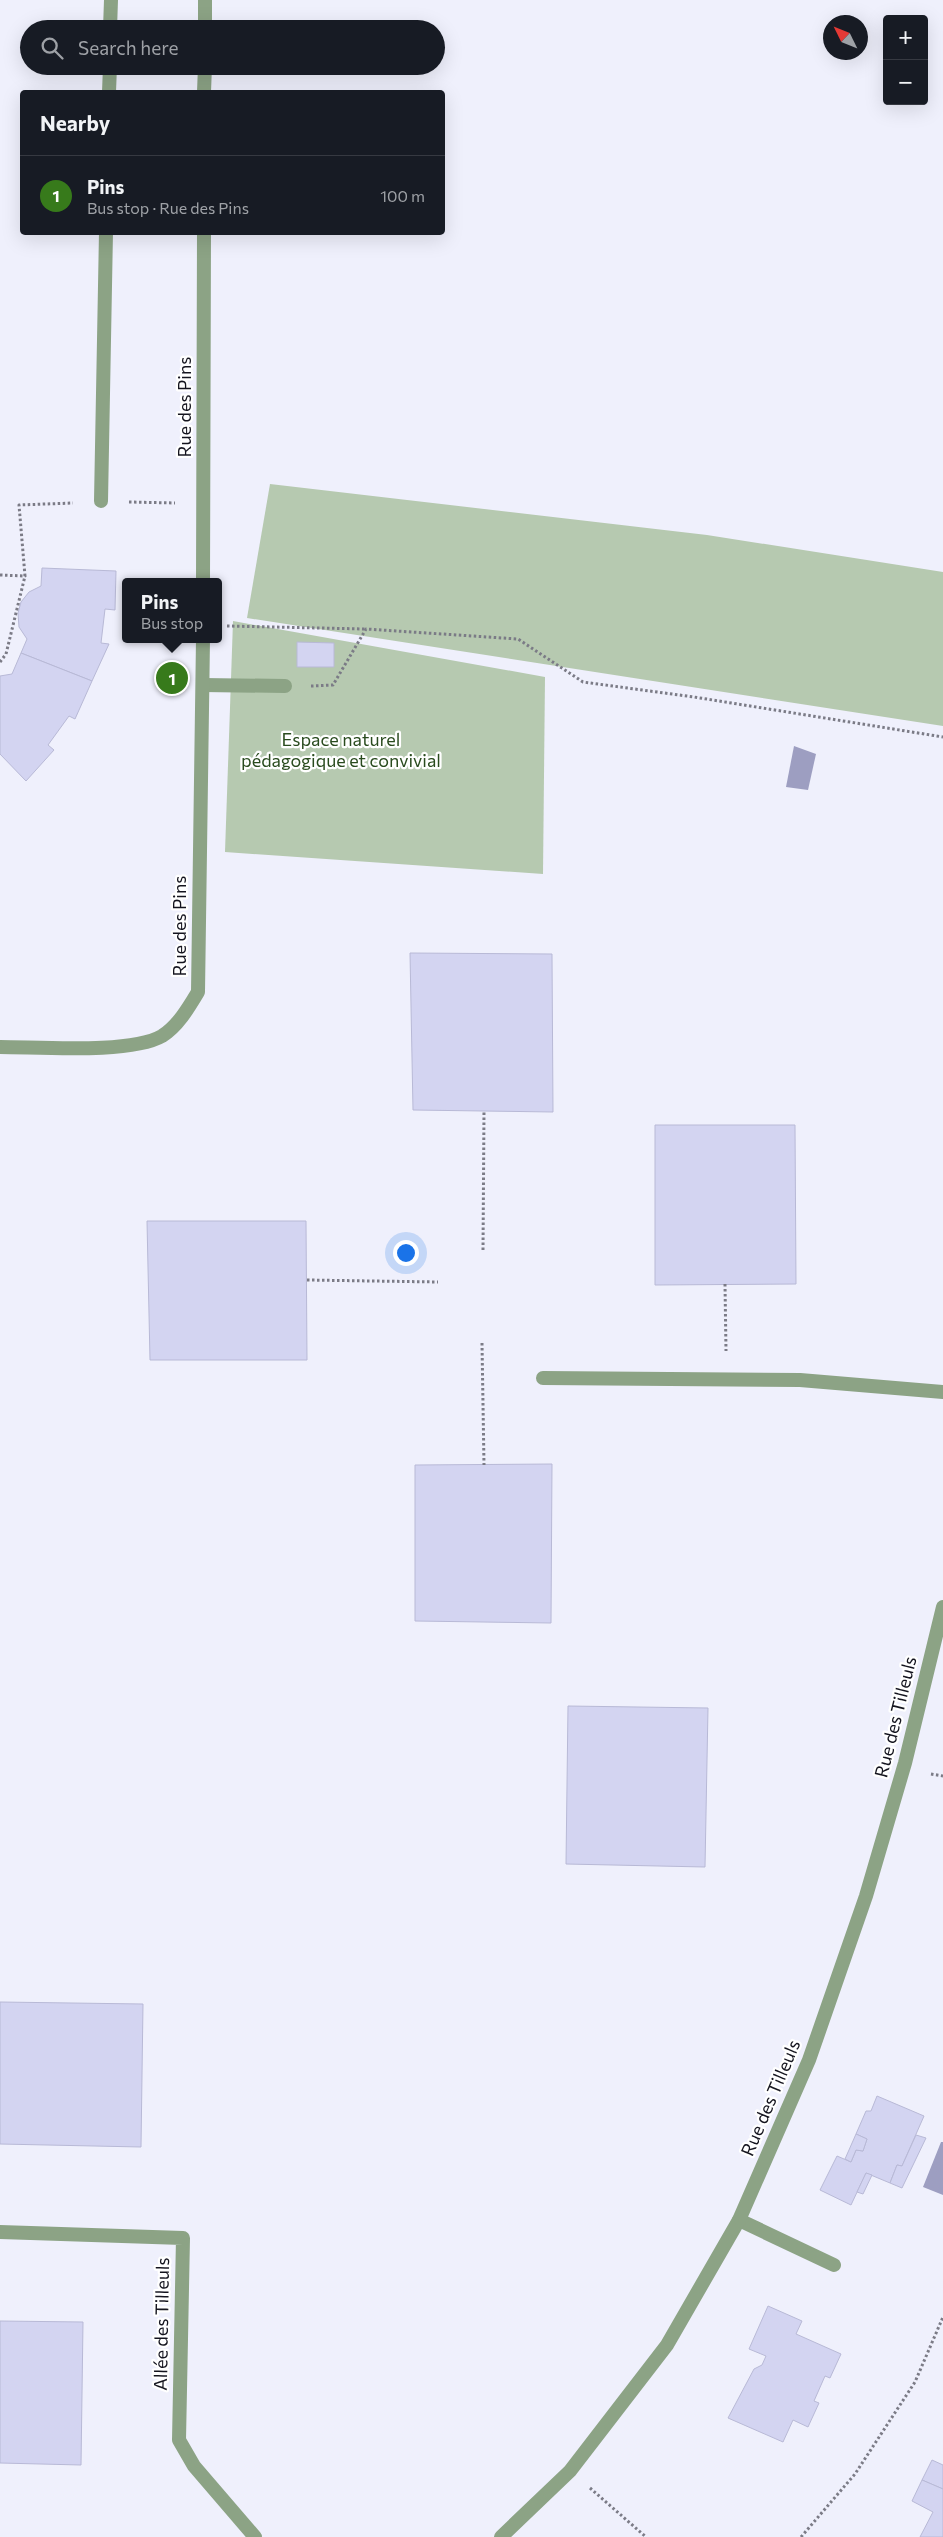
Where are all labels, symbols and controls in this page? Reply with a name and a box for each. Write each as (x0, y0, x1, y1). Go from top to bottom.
north arrow (823, 15, 868, 60)
map controls (883, 15, 928, 105)
button: + (883, 15, 928, 60)
search box (20, 20, 445, 75)
icon: search (38, 34, 66, 62)
text: Search here (78, 36, 178, 59)
button: − (883, 60, 928, 105)
text: Nearby (40, 110, 110, 135)
text: Pins (87, 175, 124, 198)
text: 1 (52, 186, 60, 205)
text: 100 m (380, 186, 425, 205)
text: Bus stop · Rue des Pins (87, 198, 249, 217)
street label: Rue des Pins (173, 357, 195, 457)
popup (122, 578, 222, 643)
text: Pins (141, 590, 178, 613)
text: Bus stop (141, 613, 203, 632)
pin: 1 (156, 659, 188, 697)
park label: Espace naturel pédagogique et convivial (241, 728, 441, 771)
street label: Rue des Pins (168, 876, 190, 976)
your location (393, 1240, 419, 1266)
street label: Rue des Tilleuls (869, 1654, 921, 1780)
street label: Rue des Tilleuls (736, 2036, 804, 2159)
street label: Allée des Tilleuls (149, 2257, 173, 2391)

